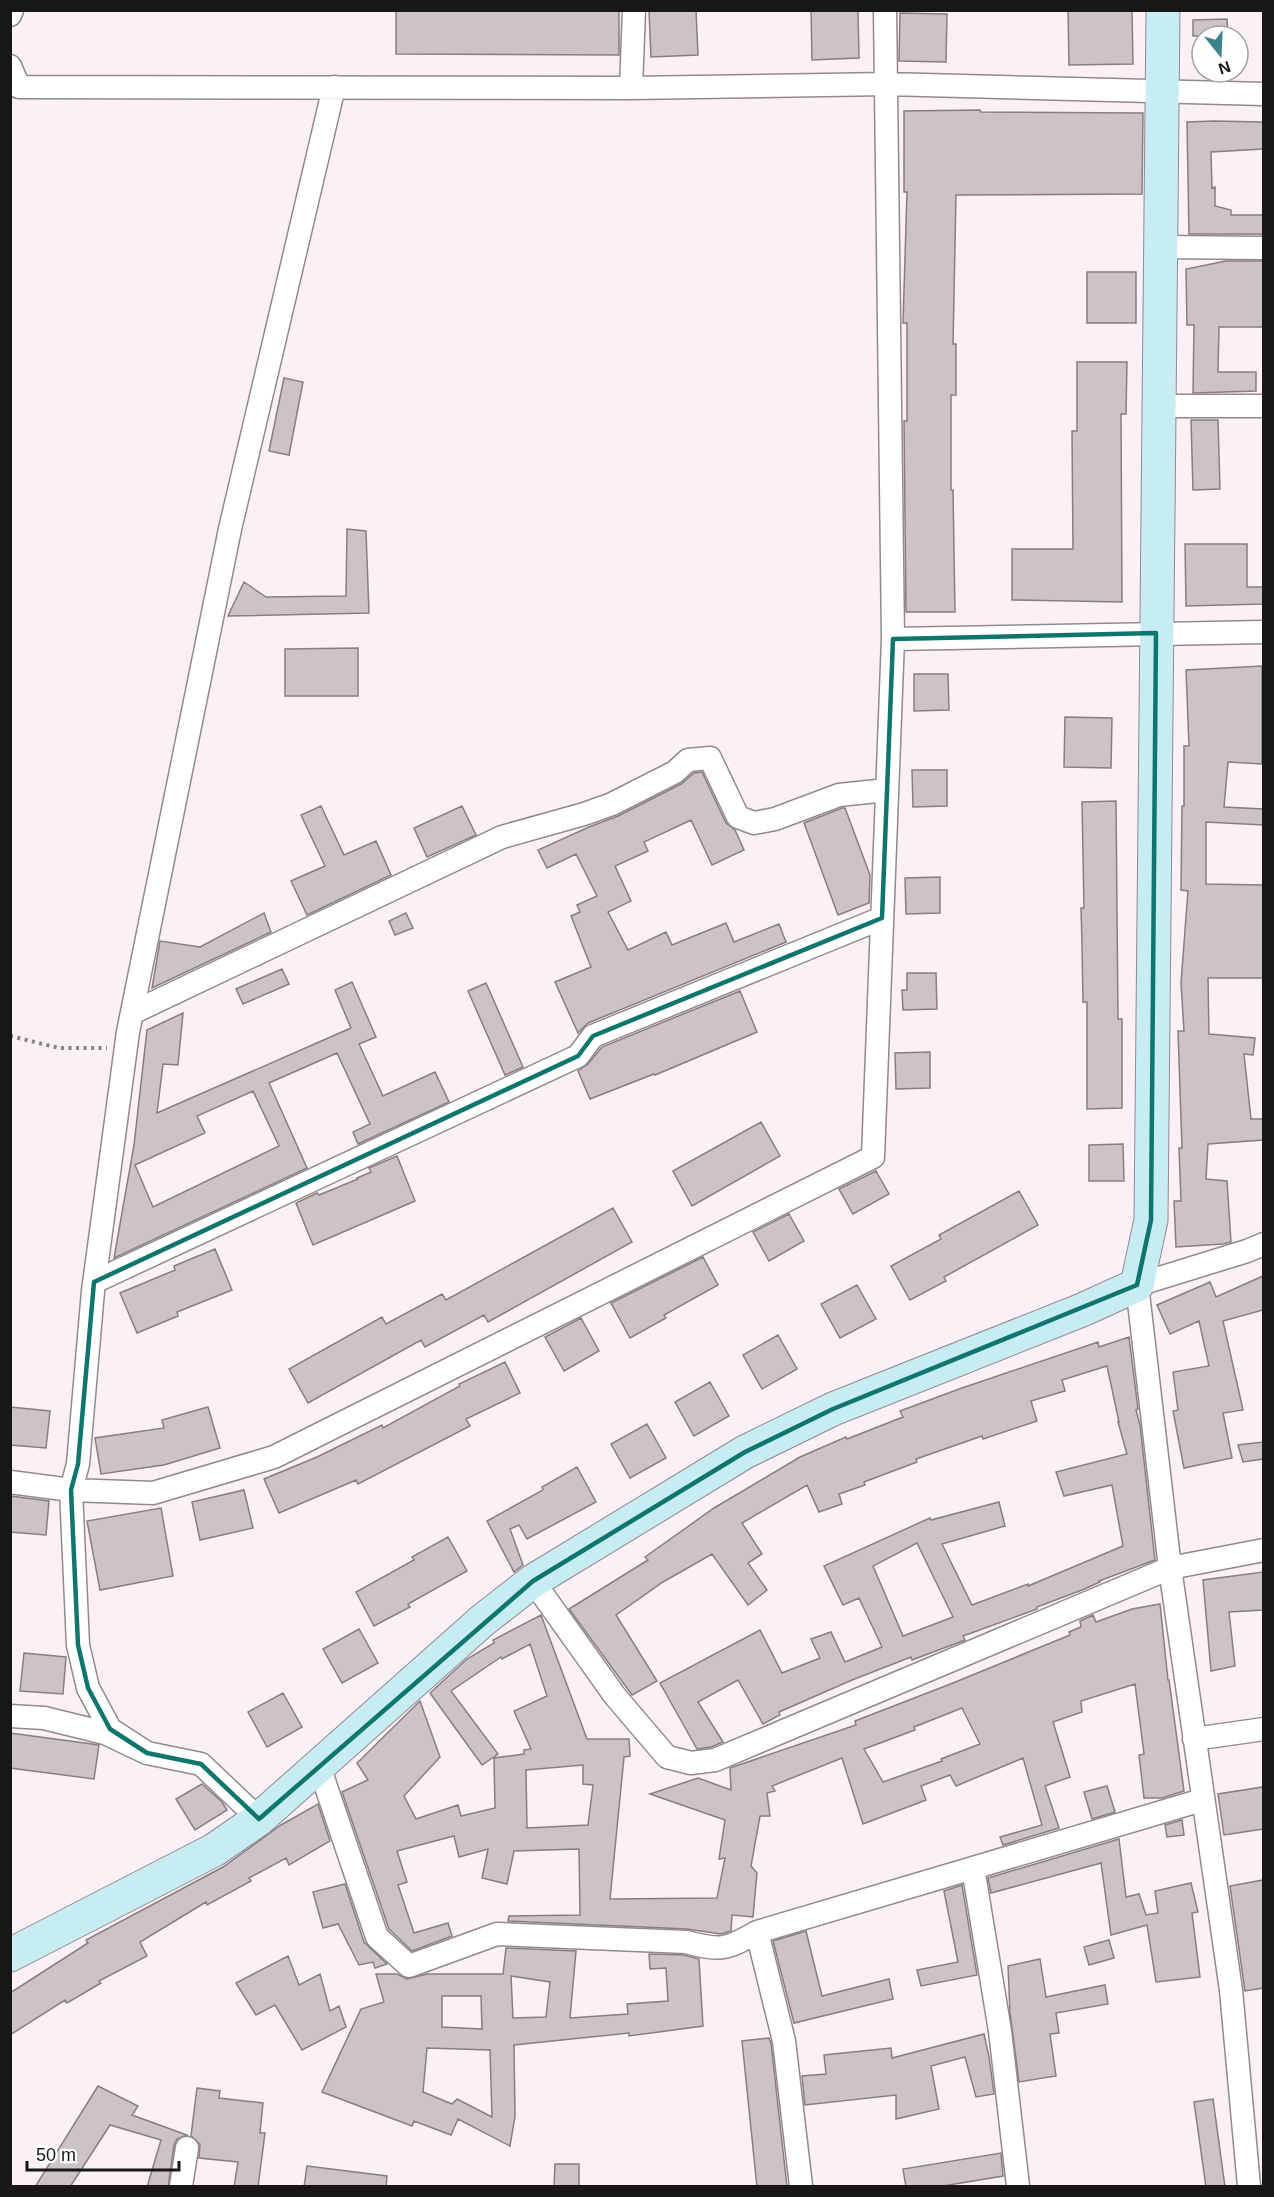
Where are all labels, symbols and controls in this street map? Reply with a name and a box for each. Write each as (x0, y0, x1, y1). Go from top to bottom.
north arrow (1190, 24, 1250, 84)
text: N (1216, 58, 1233, 78)
scale bar (27, 2134, 178, 2172)
text: 50 m (36, 2145, 76, 2165)

